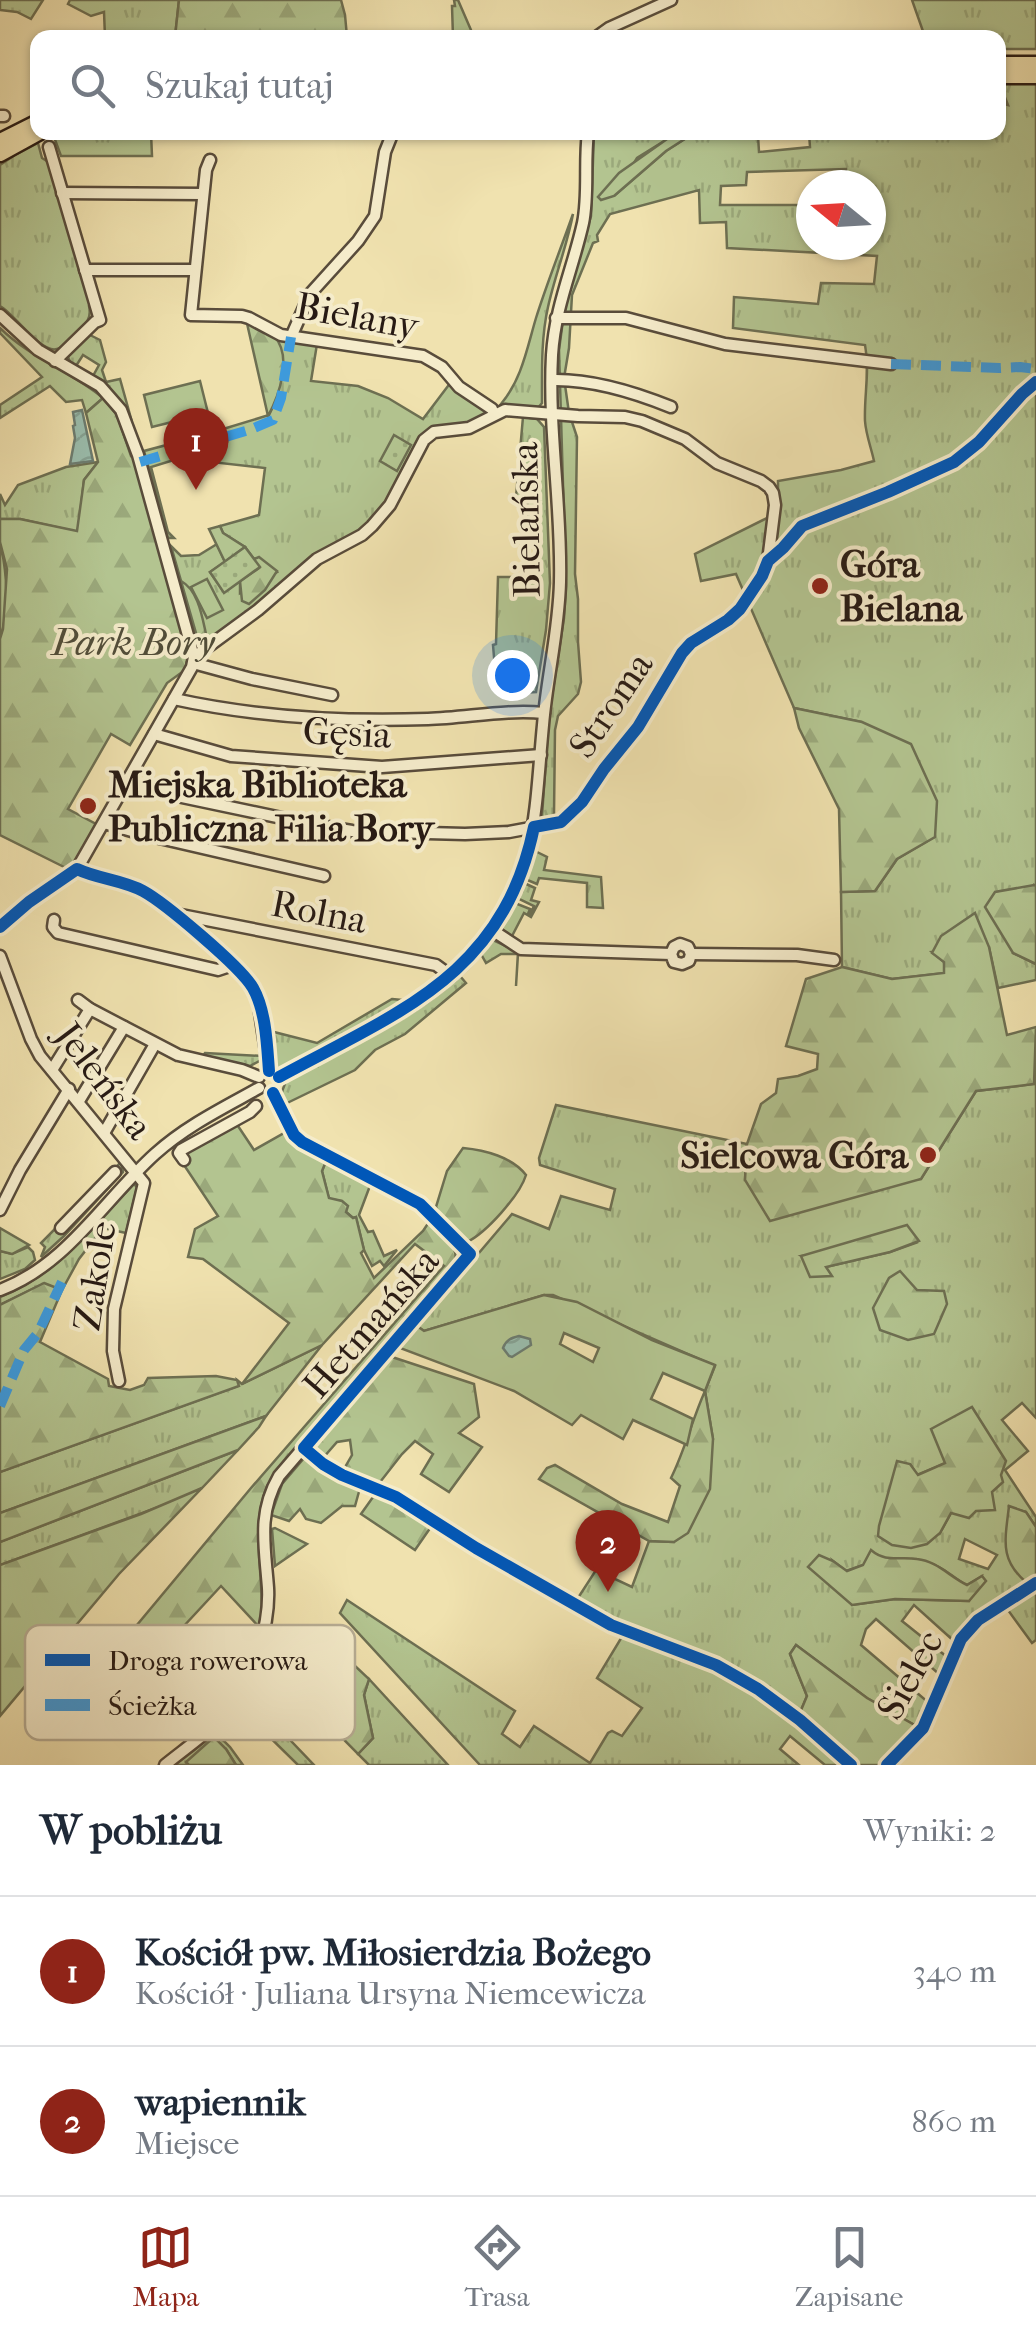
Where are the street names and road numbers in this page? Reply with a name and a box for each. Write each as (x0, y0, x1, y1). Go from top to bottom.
street label: Bielany (292, 283, 423, 349)
street label: Bielańska (502, 441, 550, 598)
street label: Stroma (560, 643, 663, 766)
street label: Gęsia (302, 708, 393, 758)
street label: Rolna (268, 881, 371, 943)
street label: Jeleńska (44, 1011, 163, 1148)
street label: Zakole (64, 1218, 126, 1334)
street label: Hetmańska (294, 1238, 449, 1407)
street label: Sielec (867, 1623, 953, 1727)

